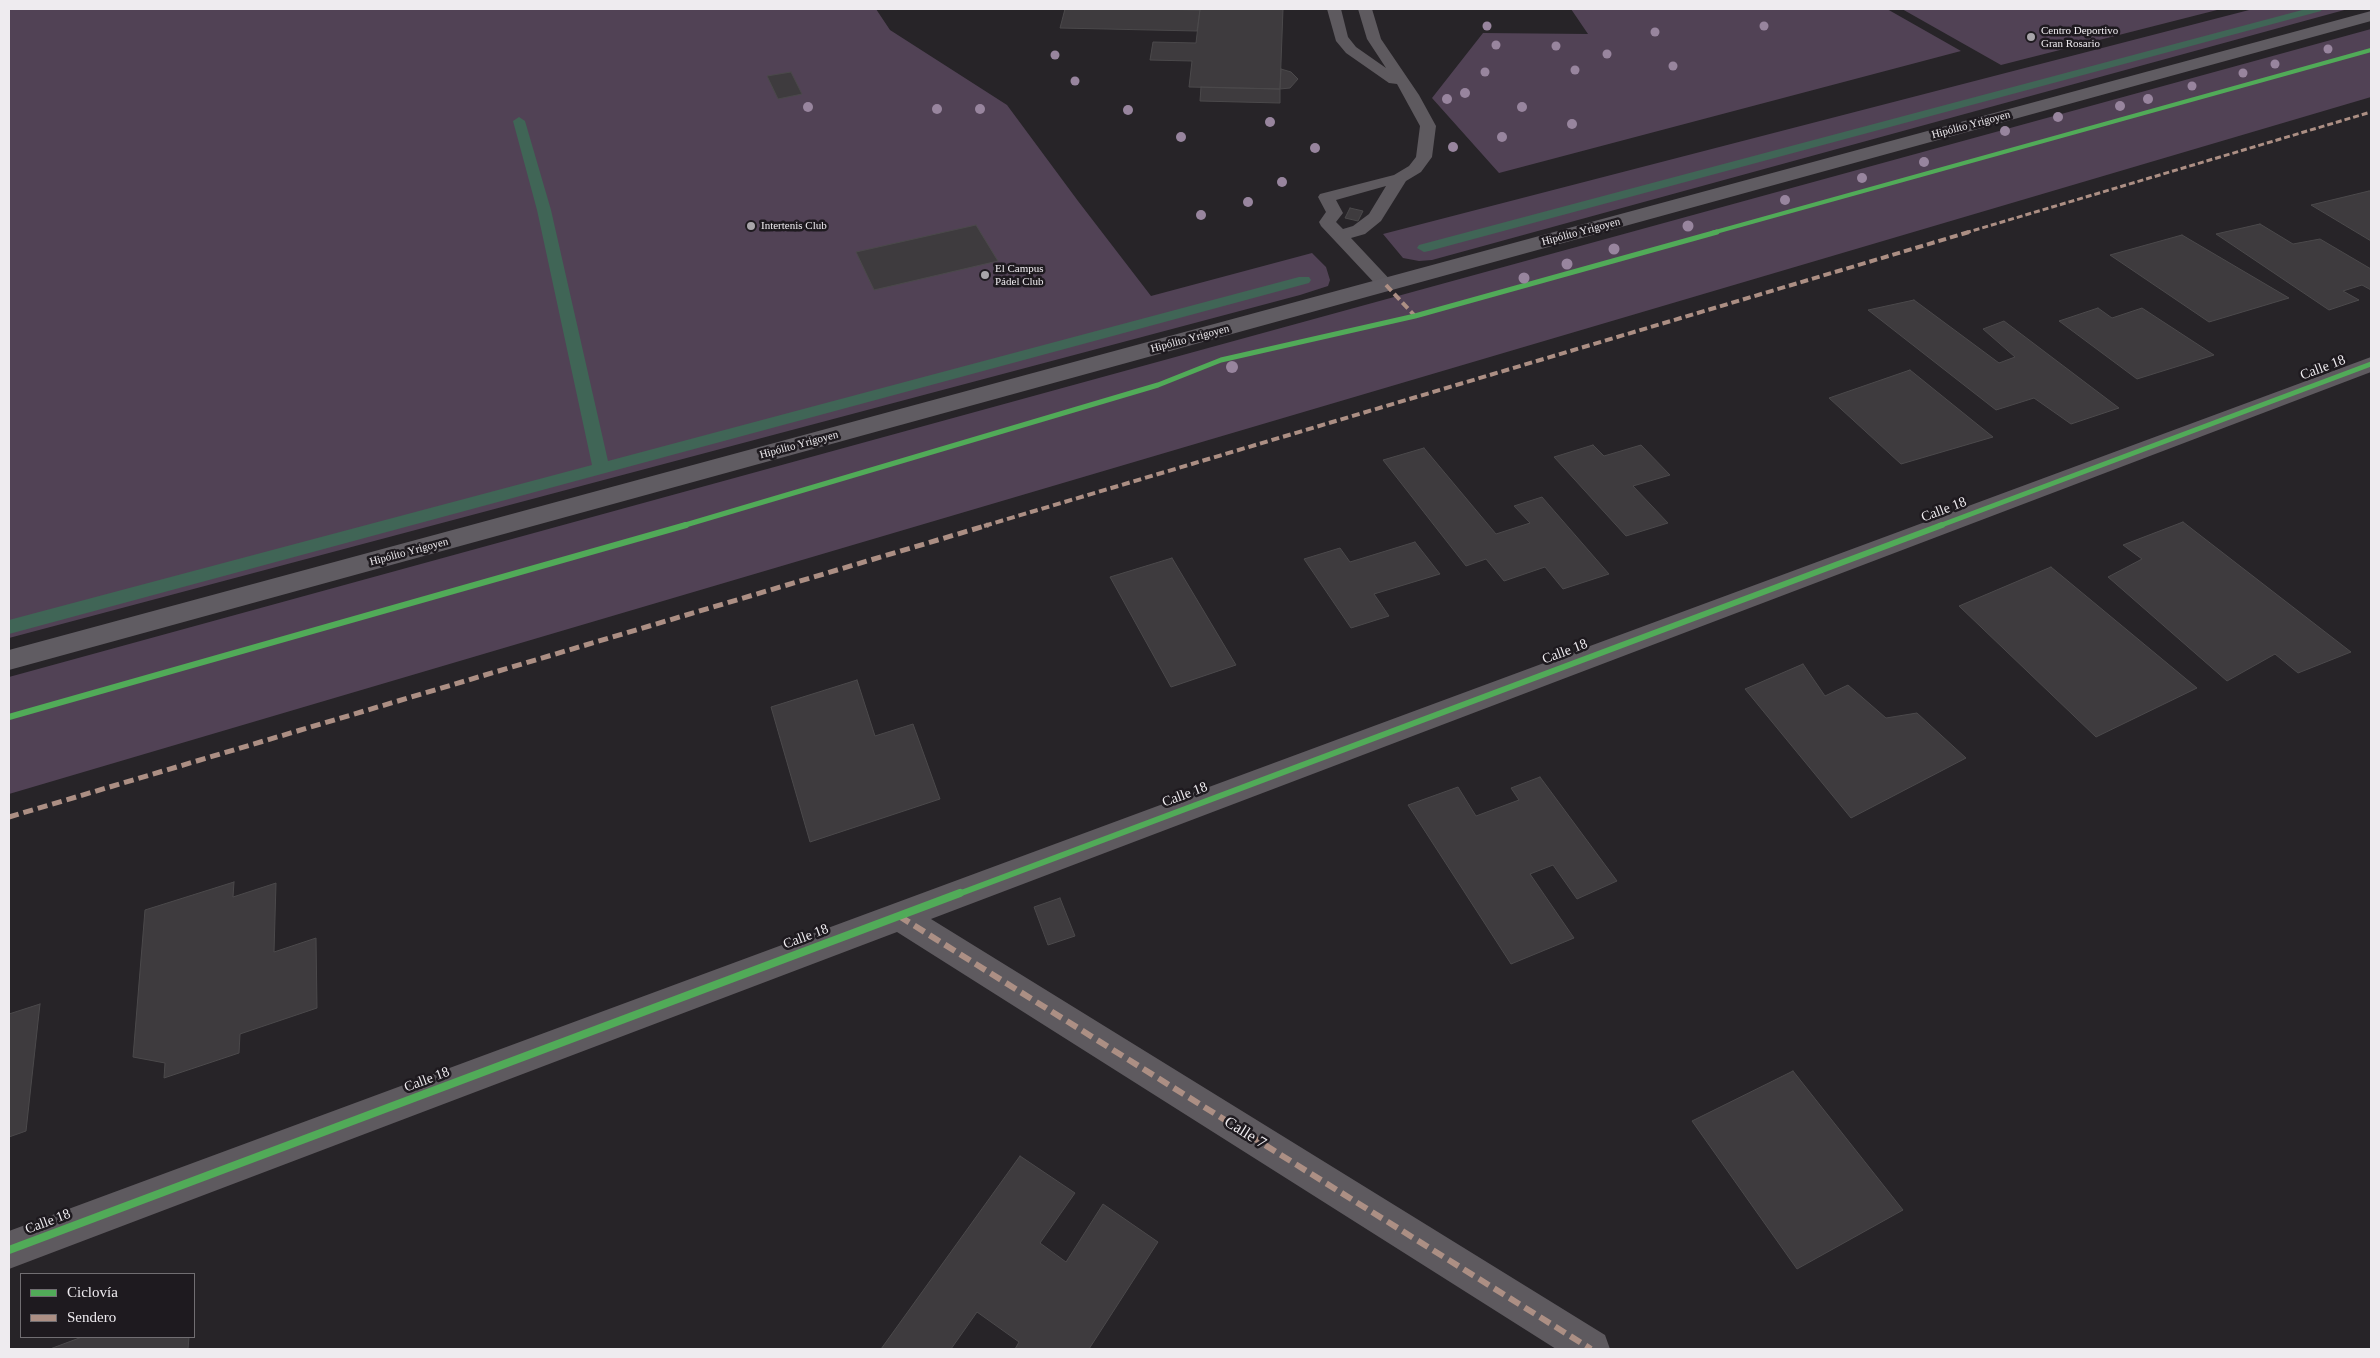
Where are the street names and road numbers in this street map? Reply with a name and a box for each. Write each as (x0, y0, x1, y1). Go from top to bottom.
street label: Hipólito Yrigoyen (1930, 108, 2012, 142)
street label: Hipólito Yrigoyen (1540, 215, 1622, 249)
street label: Hipólito Yrigoyen (1149, 322, 1231, 356)
street label: Calle 18 (2298, 352, 2348, 384)
street label: Hipólito Yrigoyen (758, 428, 840, 462)
street label: Calle 18 (1919, 494, 1969, 526)
street label: Hipólito Yrigoyen (368, 535, 450, 569)
street label: Calle 18 (1540, 636, 1590, 668)
street label: Calle 18 (1160, 779, 1210, 811)
street label: Calle 18 (781, 921, 831, 953)
street label: Calle 18 (402, 1064, 452, 1096)
street label: Calle 7 (1221, 1113, 1269, 1153)
street label: Calle 18 (23, 1206, 73, 1238)

